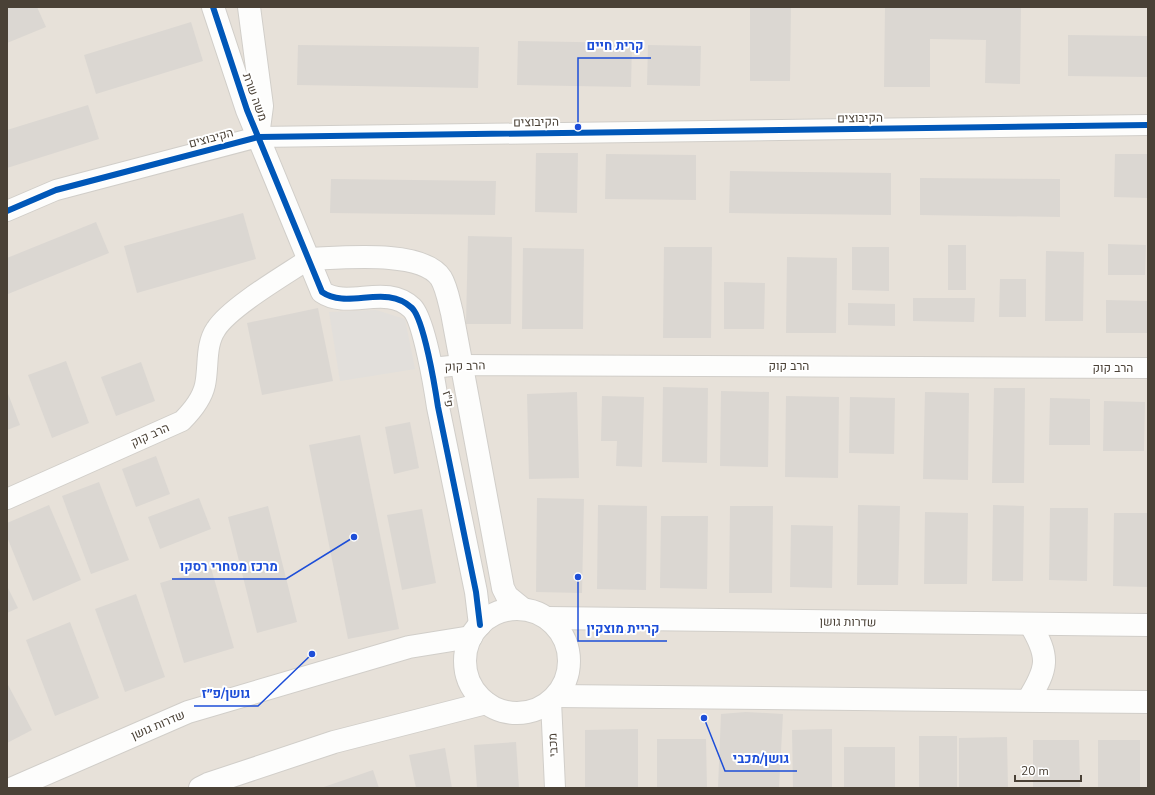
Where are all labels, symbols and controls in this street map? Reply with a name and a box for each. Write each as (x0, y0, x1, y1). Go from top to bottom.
callout: קרית חיים (578, 33, 651, 58)
text: קרית חיים (587, 37, 643, 55)
street label: משה שרת (239, 71, 271, 123)
street label: הקיבוצים (837, 110, 883, 126)
street label: הקיבוצים (513, 114, 559, 130)
street label: הקיבוצים (187, 124, 235, 152)
street label: הרב קוק (444, 357, 486, 375)
street label: הרב קוק (769, 358, 809, 374)
street label: הרב קוק (1093, 360, 1133, 376)
street label: פ"ז (439, 389, 457, 409)
street label: הרב קוק (128, 419, 172, 451)
callout: מרכז מסחרי רסקו (172, 554, 286, 579)
text: מרכז מסחרי רסקו (180, 558, 278, 576)
street label: שדרות גושן (819, 614, 877, 630)
callout: קריית מוצקין (578, 616, 667, 641)
text: קריית מוצקין (587, 620, 659, 638)
callout: גושן/פ״ז (194, 681, 258, 706)
text: גושן/פ״ז (202, 685, 251, 703)
street label: שדרות גושן (129, 707, 187, 743)
street label: מכבי (544, 733, 562, 757)
callout: גושן/מכבי (725, 746, 797, 771)
text: גושן/מכבי (733, 750, 790, 768)
scale bar (1015, 757, 1081, 783)
text: 20 m (1021, 763, 1049, 779)

